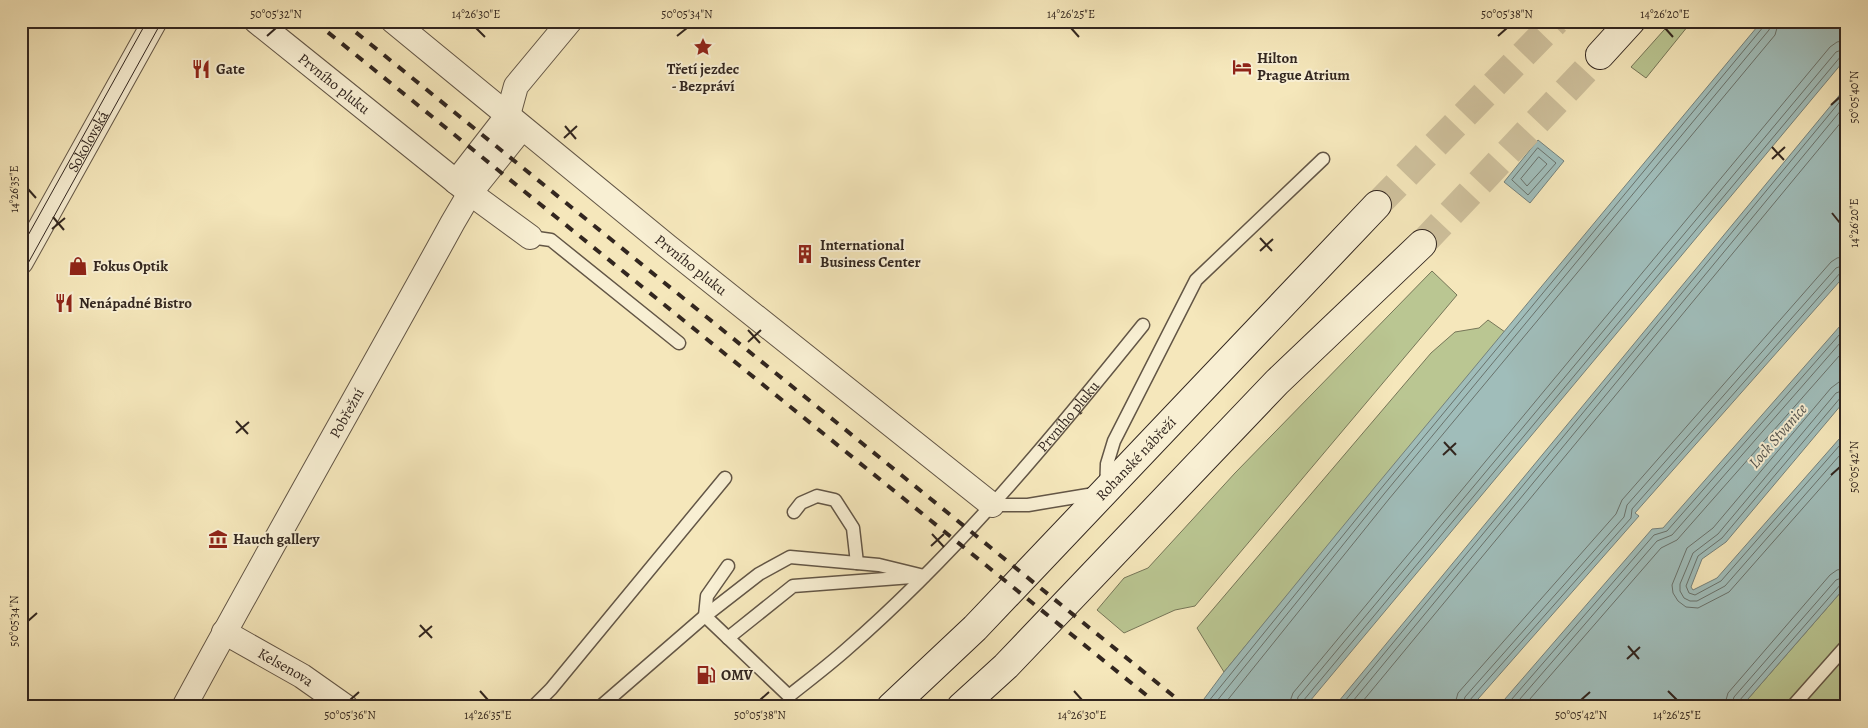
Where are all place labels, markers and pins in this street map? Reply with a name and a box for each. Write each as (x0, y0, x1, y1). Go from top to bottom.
place icon: Třetí jezdec - Bezpráví (692, 36, 714, 58)
place label: Hilton Prague Atrium (1257, 48, 1350, 85)
hotel icon: Hilton Prague Atrium (1231, 56, 1253, 78)
restaurant icon: Gate (190, 58, 212, 80)
place label: Gate (216, 59, 245, 79)
place label: Třetí jezdec - Bezpráví (667, 59, 739, 96)
place label: International Business Center (820, 235, 921, 272)
building icon: International Business Center (794, 243, 816, 265)
shop icon: Fokus Optik (67, 255, 89, 277)
place label: Fokus Optik (93, 256, 168, 276)
restaurant icon: Nenápadné Bistro (53, 292, 75, 314)
place label: Nenápadné Bistro (79, 293, 192, 313)
museum icon: Hauch gallery (207, 528, 229, 550)
place label: Hauch gallery (233, 529, 320, 549)
fuel station icon: OMV (695, 664, 717, 686)
place label: OMV (721, 665, 754, 685)

